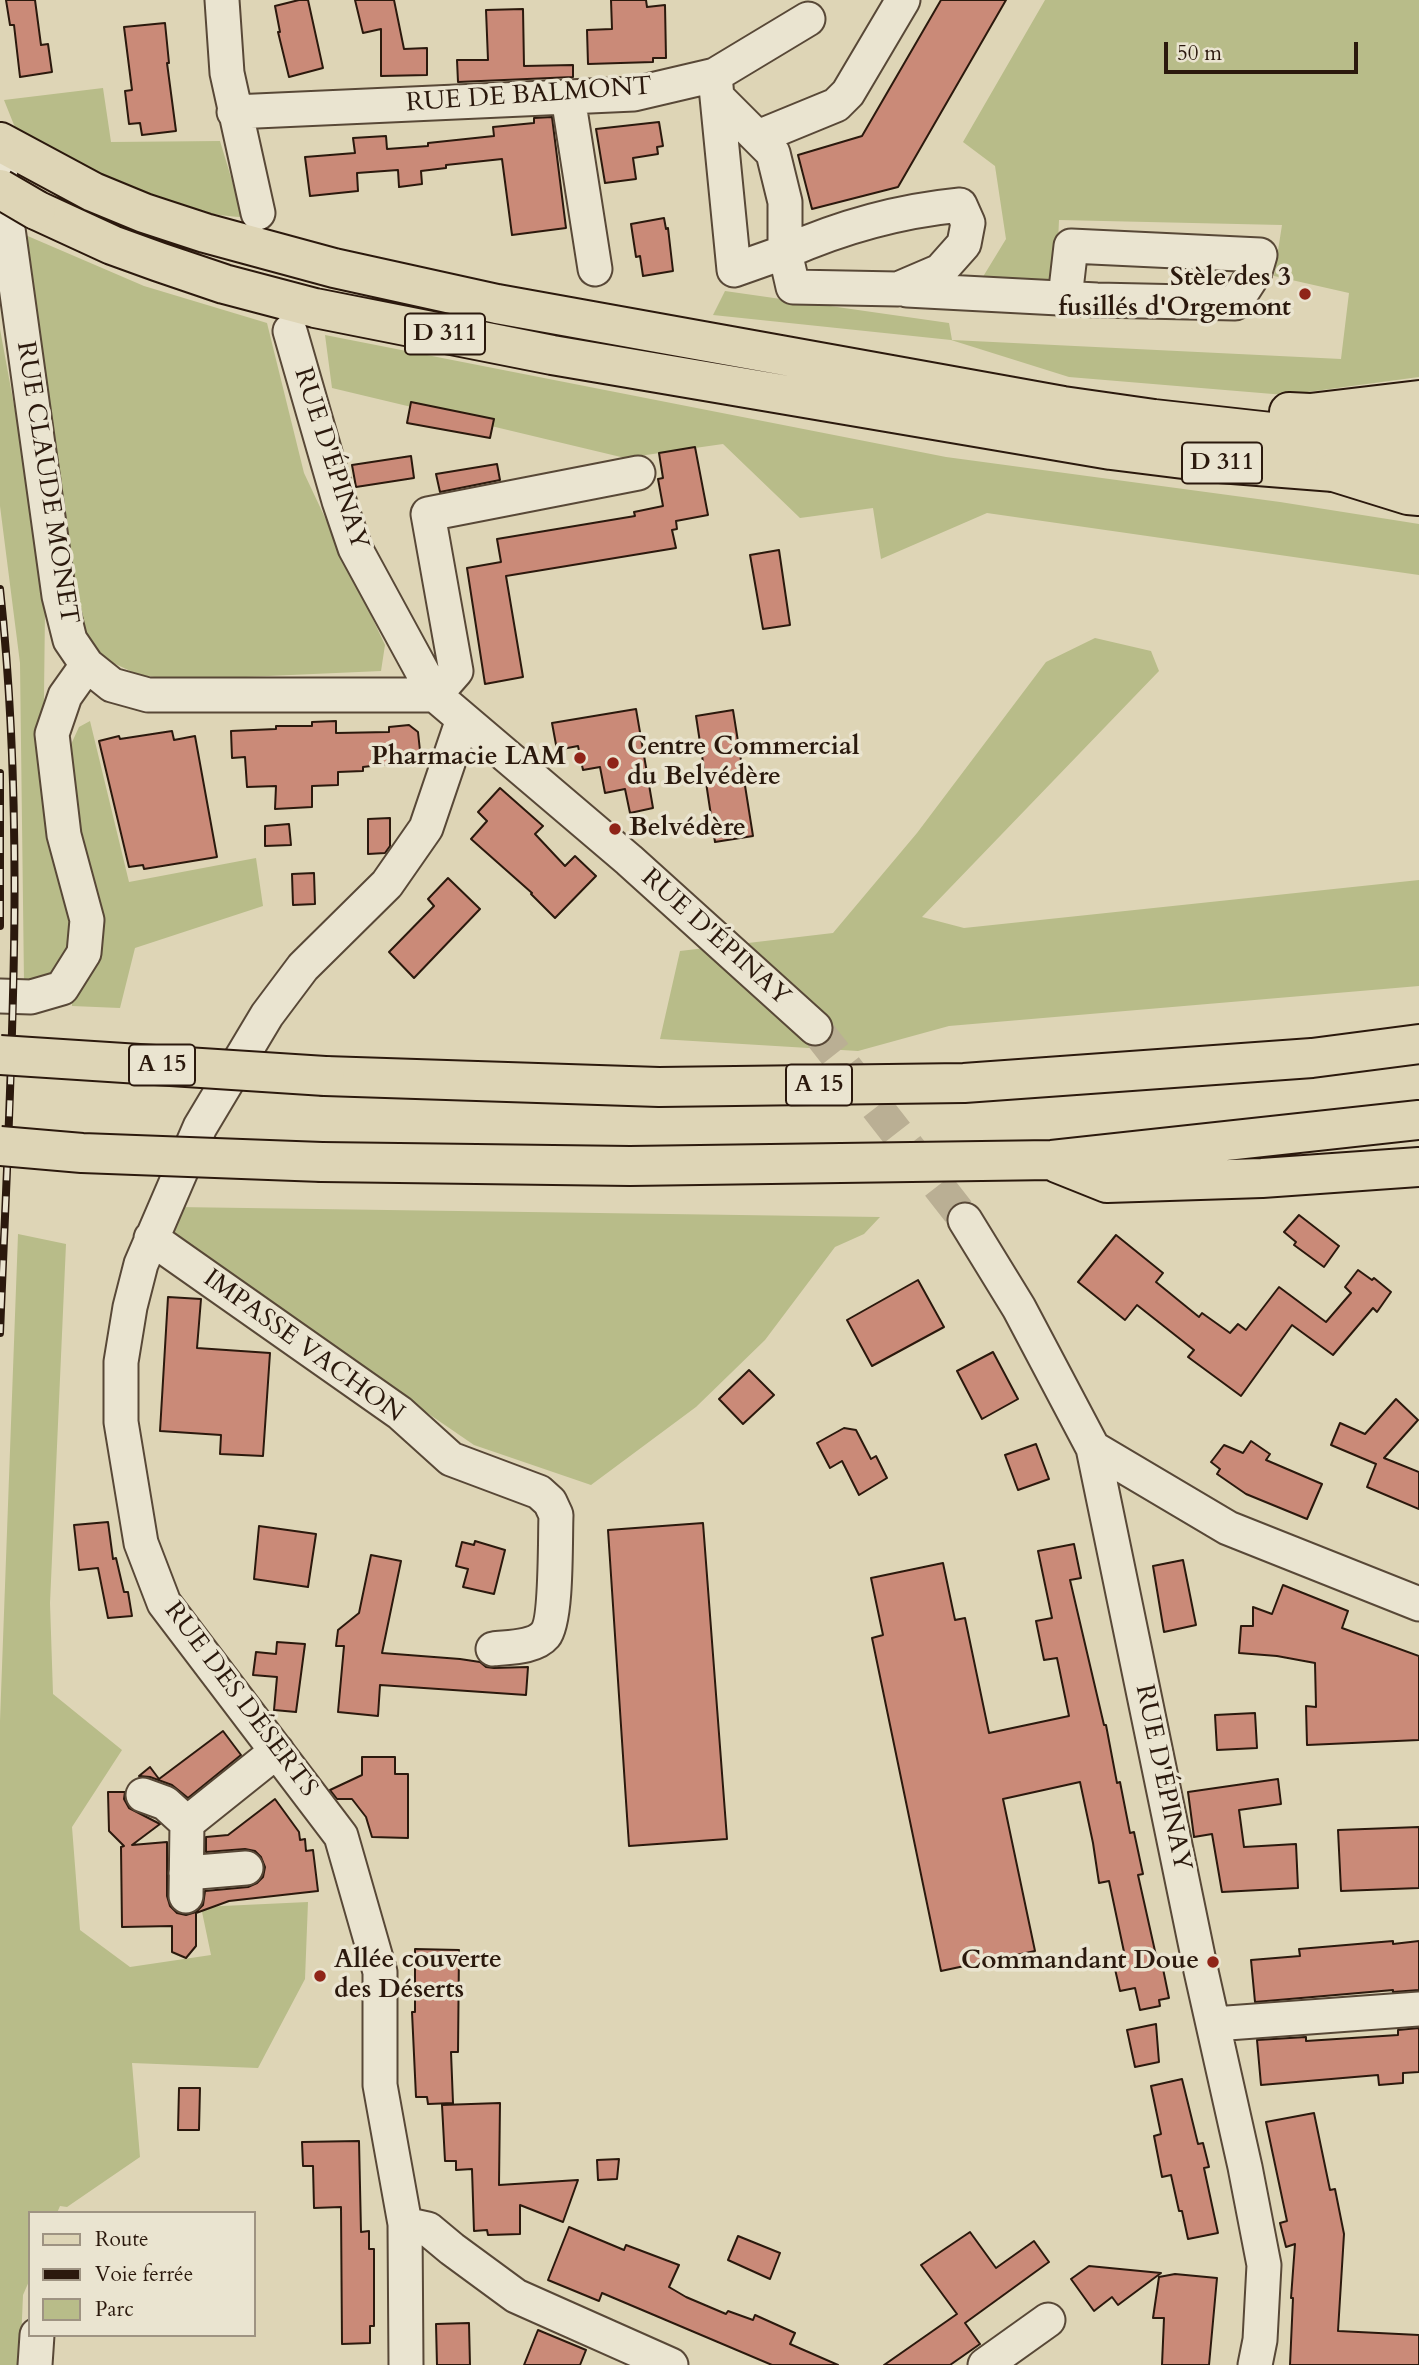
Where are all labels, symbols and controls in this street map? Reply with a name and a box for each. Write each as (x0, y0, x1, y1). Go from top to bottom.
scale bar (1167, 28, 1361, 72)
text: 50 m (1177, 39, 1222, 68)
street label: RUE DE BALMONT (405, 72, 653, 120)
place label: Stèle des 3 fusillés d'Orgemont (1058, 263, 1291, 324)
marker: Stèle des 3 fusillés d'Orgemont (1297, 286, 1313, 302)
road number: D 311 (405, 314, 485, 354)
street label: RUE CLAUDE MONET (8, 339, 84, 627)
street label: RUE D'ÉPINAY (286, 364, 374, 554)
road number: D 311 (1182, 442, 1262, 484)
place label: Centre Commercial du Belvédère (627, 732, 860, 794)
place label: Pharmacie LAM (371, 742, 566, 774)
marker: Pharmacie LAM (572, 750, 588, 766)
marker: Centre Commercial du Belvédère (605, 755, 621, 771)
place label: Belvédère (629, 813, 746, 845)
marker: Belvédère (607, 821, 623, 837)
street label: RUE D'ÉPINAY (634, 863, 796, 1013)
road number: A 15 (129, 1044, 195, 1086)
road number: A 15 (786, 1064, 852, 1106)
street label: IMPASSE VACHON (197, 1264, 409, 1430)
street label: RUE DES DÉSERTS (157, 1596, 323, 1804)
street label: RUE D'ÉPINAY (1127, 1682, 1197, 1874)
place label: Allée couverte des Déserts (334, 1945, 502, 2007)
place label: Commandant Doue (961, 1946, 1199, 1978)
marker: Commandant Doue (1205, 1954, 1221, 1970)
marker: Allée couverte des Déserts (312, 1968, 328, 1984)
legend (28, 2211, 256, 2337)
text: Route (95, 2225, 149, 2254)
text: Voie ferrée (95, 2260, 193, 2289)
text: Parc (95, 2295, 134, 2324)

